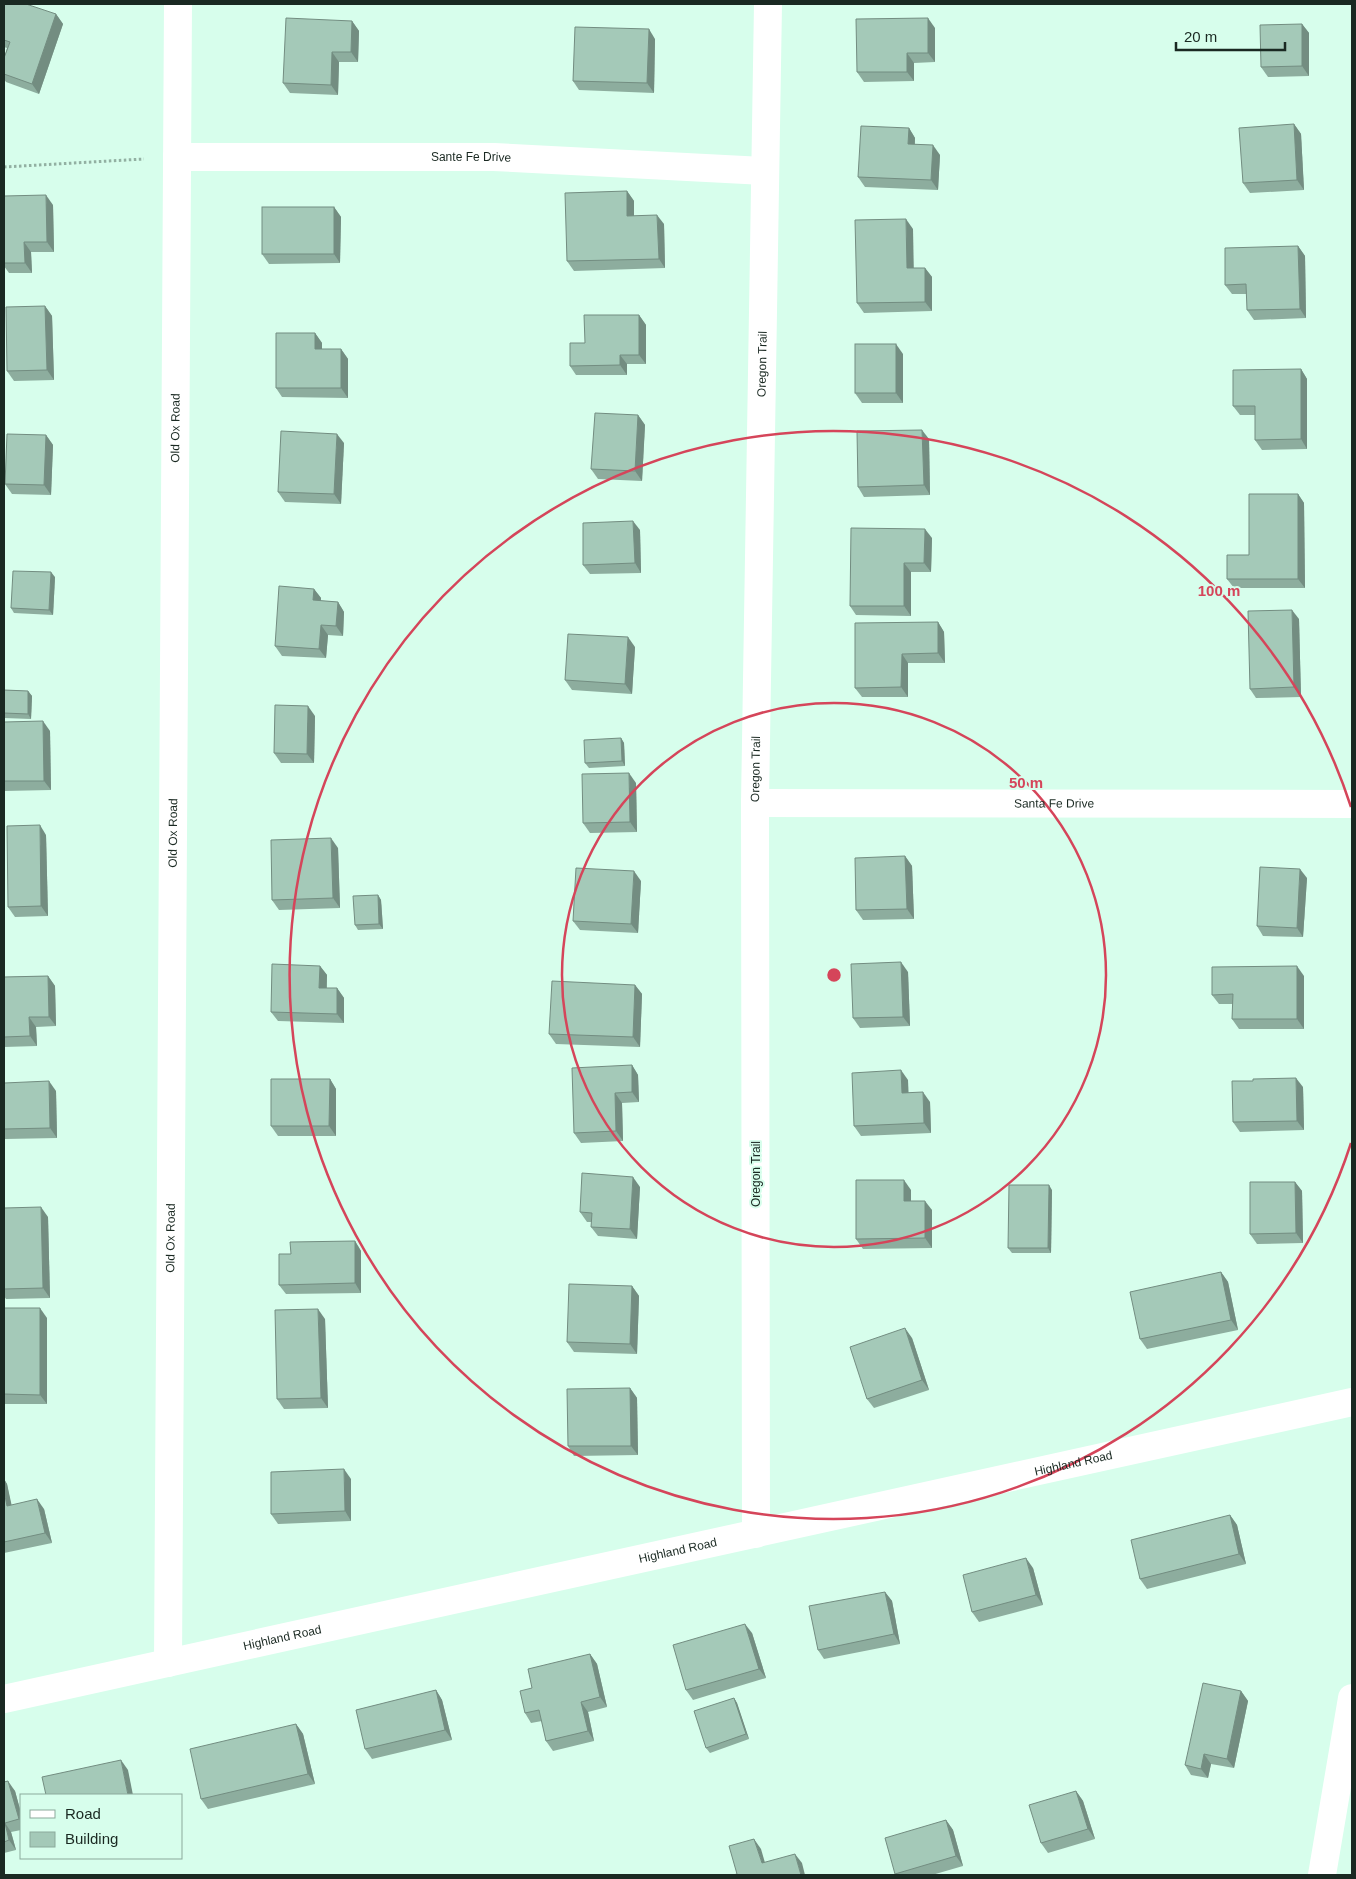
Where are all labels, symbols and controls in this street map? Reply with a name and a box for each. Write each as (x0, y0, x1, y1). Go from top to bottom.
scale bar (1176, 20, 1285, 52)
text: 20 m (1184, 28, 1217, 45)
street label: Sante Fe Drive (431, 150, 512, 165)
street label: Oregon Trail (755, 331, 770, 397)
street label: Old Ox Road (168, 393, 183, 463)
text: 100 m (1198, 582, 1240, 599)
street label: Oregon Trail (748, 736, 763, 802)
text: 50 m (1009, 774, 1043, 791)
street label: Santa Fe Drive (1014, 796, 1094, 811)
street label: Old Ox Road (166, 798, 180, 868)
centre of rings (825, 966, 843, 984)
street label: Oregon Trail (749, 1141, 763, 1207)
street label: Old Ox Road (163, 1203, 178, 1273)
street label: Highland Road (1033, 1448, 1114, 1479)
street label: Highland Road (637, 1535, 718, 1566)
street label: Highland Road (242, 1622, 323, 1653)
legend (20, 1794, 182, 1859)
text: Road (65, 1805, 101, 1822)
text: Building (65, 1830, 118, 1847)

